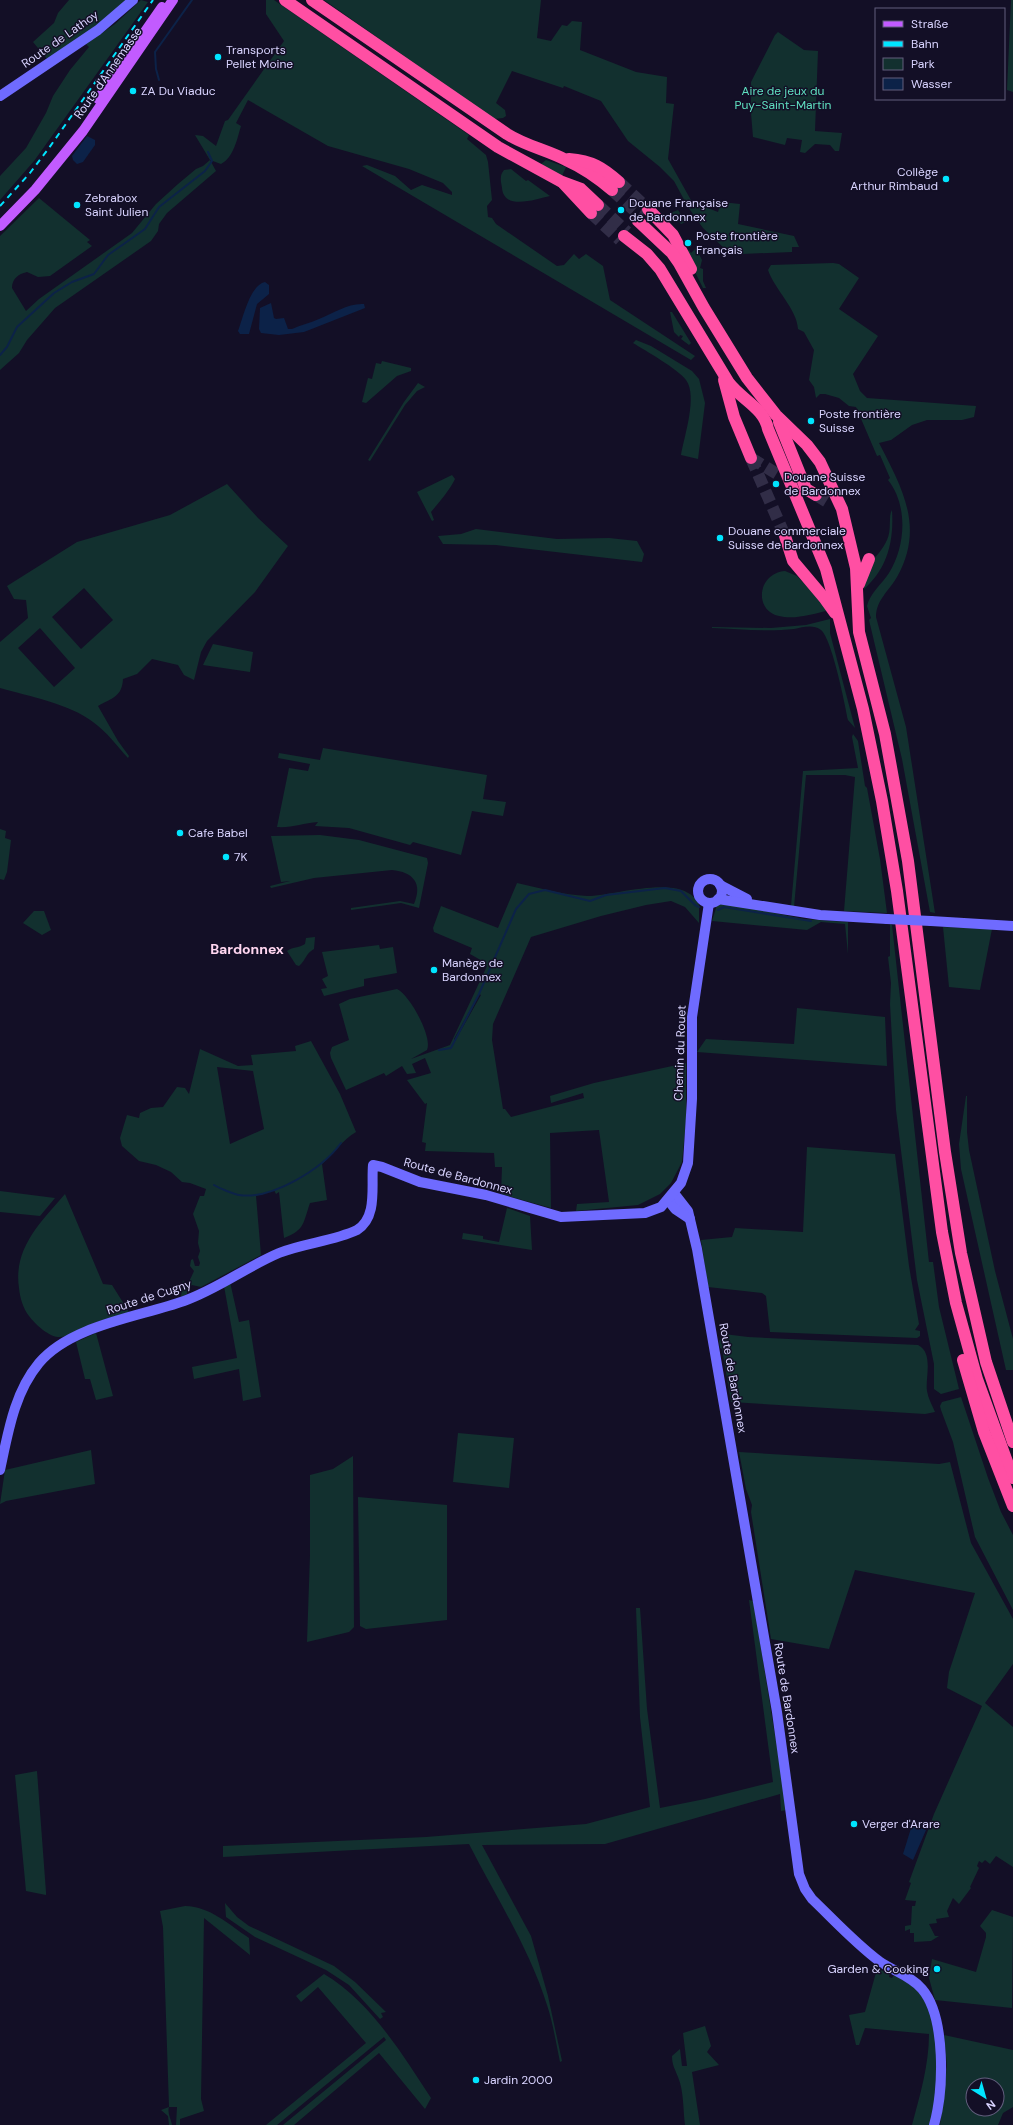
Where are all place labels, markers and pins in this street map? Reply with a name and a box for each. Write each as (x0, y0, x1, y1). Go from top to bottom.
place label: Transports Pellet Moine (226, 42, 293, 72)
marker: Transports Pellet Moine (213, 52, 223, 62)
place label: ZA Du Viaduc (141, 83, 216, 99)
marker: ZA Du Viaduc (128, 86, 138, 96)
place label: Collège Arthur Rimbaud (850, 164, 938, 194)
marker: Collège Arthur Rimbaud (941, 174, 951, 184)
place label: Zebrabox Saint Julien (85, 190, 148, 220)
place label: Douane Française de Bardonnex (629, 195, 728, 225)
marker: Zebrabox Saint Julien (72, 200, 82, 210)
marker: Douane Française de Bardonnex (616, 205, 626, 215)
place label: Poste frontière Français (696, 228, 778, 258)
marker: Poste frontière Français (683, 238, 693, 248)
place label: Poste frontière Suisse (819, 406, 901, 436)
marker: Poste frontière Suisse (806, 416, 816, 426)
place label: Douane Suisse de Bardonnex (784, 469, 865, 499)
marker: Douane Suisse de Bardonnex (771, 479, 781, 489)
place label: Douane commerciale Suisse de Bardonnex (728, 523, 846, 553)
marker: Douane commerciale Suisse de Bardonnex (715, 533, 725, 543)
place label: Cafe Babel (188, 825, 248, 841)
marker: Cafe Babel (175, 828, 185, 838)
place label: 7K (234, 849, 247, 865)
marker: 7K (221, 852, 231, 862)
place label: Manège de Bardonnex (442, 955, 503, 985)
marker: Manège de Bardonnex (429, 965, 439, 975)
place label: Verger d'Arare (862, 1816, 940, 1832)
marker: Verger d'Arare (849, 1819, 859, 1829)
place label: Garden & Cooking (827, 1961, 929, 1977)
marker: Garden & Cooking (932, 1964, 942, 1974)
place label: Jardin 2000 (484, 2072, 553, 2088)
marker: Jardin 2000 (471, 2075, 481, 2085)

